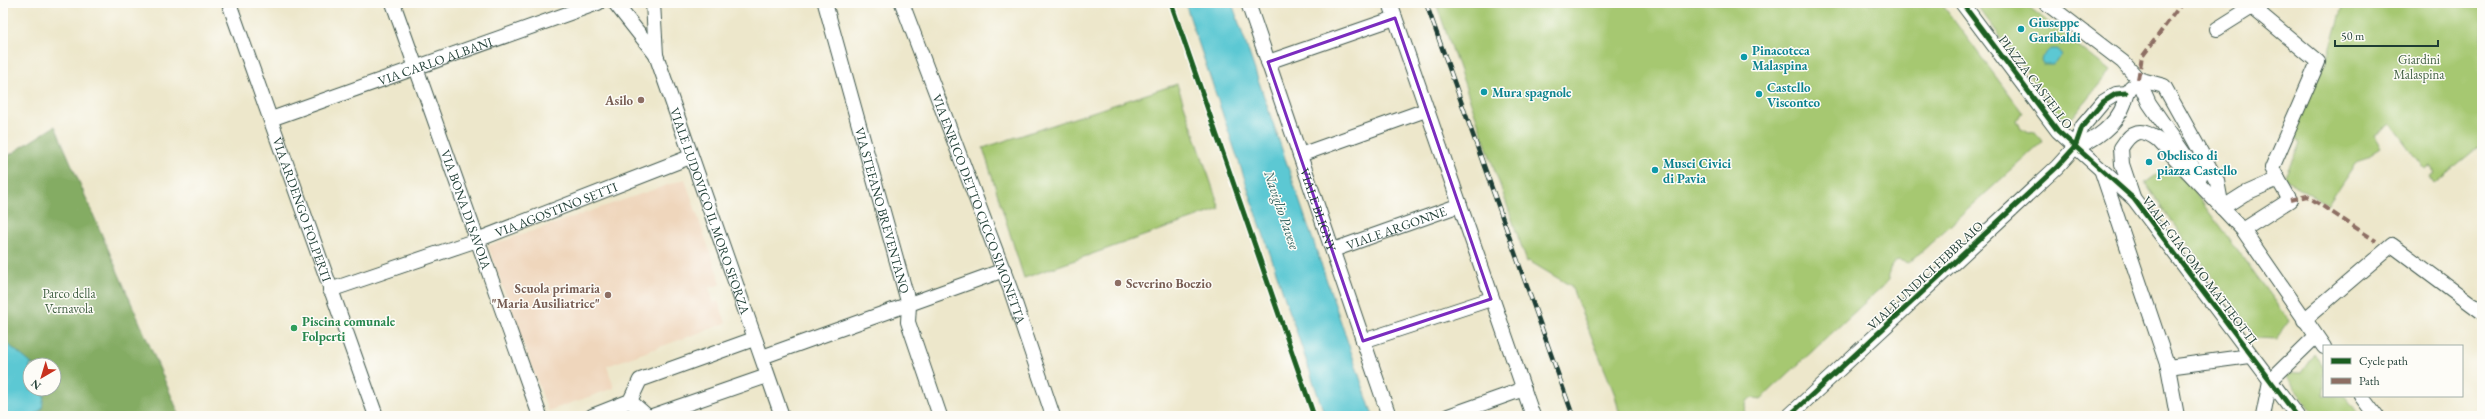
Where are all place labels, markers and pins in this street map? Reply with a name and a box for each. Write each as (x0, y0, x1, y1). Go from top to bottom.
place label: Giuseppe Garibaldi (2029, 14, 2081, 46)
marker: Giuseppe Garibaldi (2016, 24, 2026, 34)
place label: Pinacoteca Malaspina (1752, 42, 1810, 74)
marker: Pinacoteca Malaspina (1739, 52, 1749, 62)
place label: Castello Visconteo (1767, 79, 1821, 111)
place label: Mura spagnole (1492, 84, 1572, 101)
marker: Mura spagnole (1479, 87, 1489, 97)
marker: Castello Visconteo (1754, 89, 1764, 99)
place label: Asilo (604, 92, 633, 109)
marker: Asilo (636, 95, 646, 105)
place label: Obelisco di piazza Castello (2157, 147, 2237, 179)
place label: Musei Civici di Pavia (1663, 155, 1731, 187)
marker: Obelisco di piazza Castello (2144, 157, 2154, 167)
marker: Musei Civici di Pavia (1650, 165, 1660, 175)
place label: Severino Boezio (1126, 275, 1212, 292)
marker: Severino Boezio (1113, 278, 1123, 288)
place label: Scuola primaria "Maria Ausiliatrice" (491, 280, 600, 312)
marker: Scuola primaria "Maria Ausiliatrice" (603, 290, 613, 300)
place label: Piscina comunale Folperti (302, 313, 396, 345)
marker: Piscina comunale Folperti (289, 323, 299, 333)

